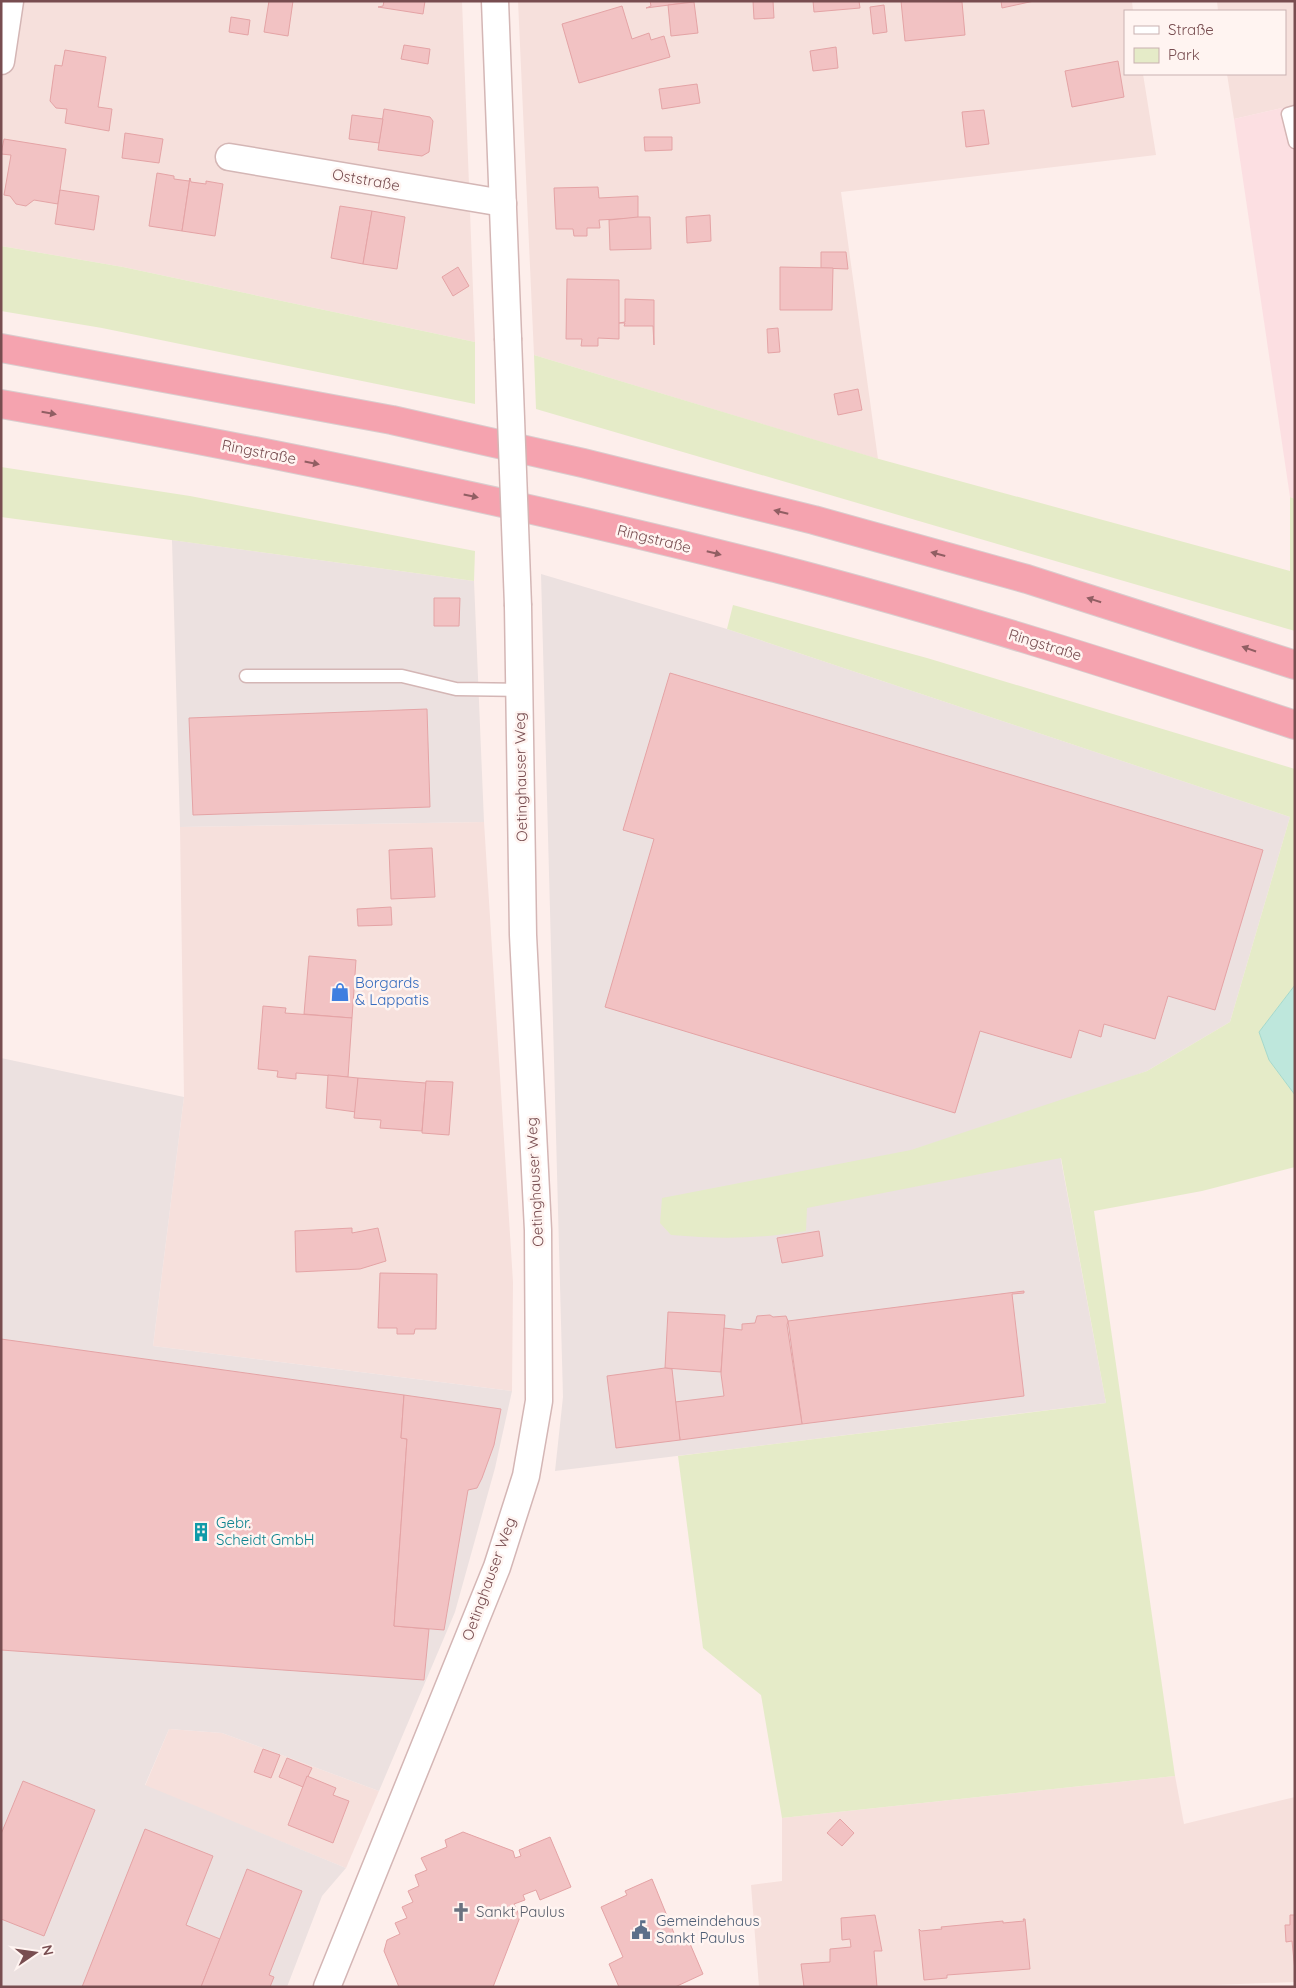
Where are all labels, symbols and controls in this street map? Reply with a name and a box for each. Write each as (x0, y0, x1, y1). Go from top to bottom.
legend (1124, 10, 1286, 75)
text: Straße (1168, 20, 1214, 39)
text: Park (1168, 45, 1200, 64)
street label: Oststraße (331, 164, 401, 195)
one-way arrow (42, 409, 58, 417)
street label: Ringstraße (220, 435, 298, 468)
one-way arrow (304, 459, 320, 467)
one-way arrow (463, 492, 479, 500)
one-way arrow (773, 508, 788, 516)
street label: Ringstraße (615, 520, 693, 557)
one-way arrow (707, 550, 722, 558)
one-way arrow (930, 550, 945, 558)
one-way arrow (1086, 596, 1101, 603)
street label: Ringstraße (1006, 624, 1084, 665)
one-way arrow (1241, 645, 1256, 652)
street label: Oetinghauser Weg (510, 712, 531, 842)
place label: Borgards & Lappatis (355, 973, 429, 1009)
shop icon: Borgards & Lappatis (329, 981, 351, 1003)
street label: Oetinghauser Weg (522, 1117, 547, 1247)
place label: Gebr. Scheidt GmbH (216, 1513, 315, 1549)
street label: Oetinghauser Weg (457, 1515, 520, 1643)
building icon: Gebr. Scheidt GmbH (190, 1521, 212, 1543)
church icon: Sankt Paulus (450, 1901, 472, 1923)
place label: Sankt Paulus (476, 1902, 565, 1921)
place label: Gemeindehaus Sankt Paulus (656, 1911, 760, 1947)
public building icon: Gemeindehaus Sankt Paulus (630, 1919, 652, 1941)
north arrow (10, 1928, 60, 1978)
text: N (38, 1943, 58, 1957)

